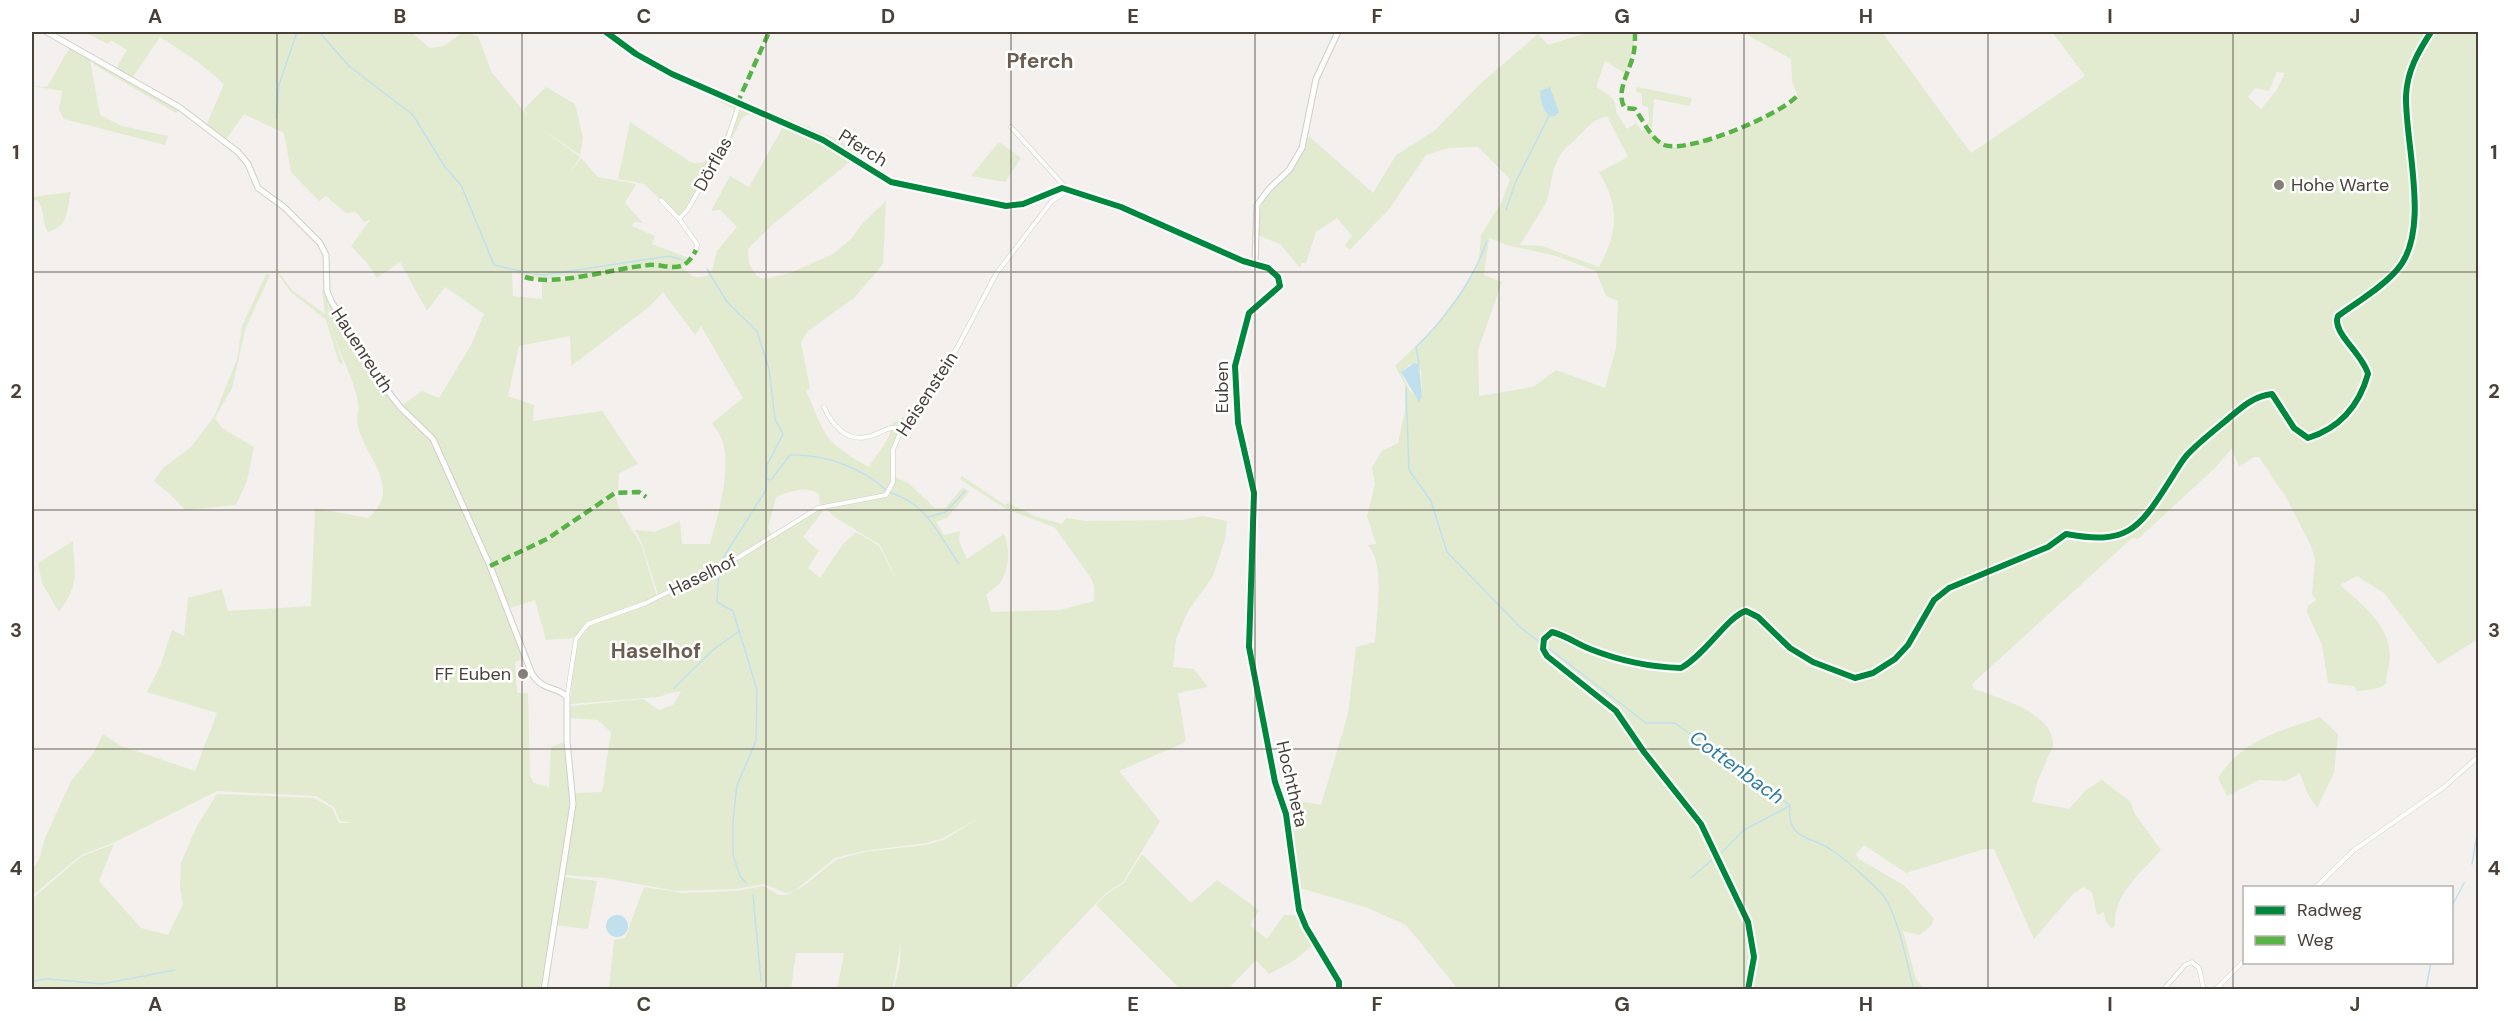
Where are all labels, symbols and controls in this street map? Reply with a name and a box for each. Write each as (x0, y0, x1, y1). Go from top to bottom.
text: A (148, 3, 162, 29)
text: B (394, 3, 406, 29)
text: C (637, 3, 651, 29)
text: D (881, 3, 895, 29)
text: E (1127, 3, 1139, 29)
text: F (1371, 3, 1383, 29)
text: G (1614, 3, 1630, 29)
text: H (1859, 3, 1873, 29)
text: I (2107, 3, 2113, 29)
text: J (2350, 3, 2360, 29)
district label: Pferch (1006, 47, 1074, 75)
street label: Pferch (834, 124, 892, 172)
street label: Dörflas (688, 133, 738, 195)
text: 1 (12, 139, 20, 165)
text: 1 (2490, 139, 2498, 165)
place label: Hohe Warte (2291, 173, 2389, 197)
marker: Hohe Warte (2272, 178, 2286, 192)
street label: Hauenreuth (325, 303, 399, 397)
street label: Heisenstein (891, 347, 963, 441)
street label: Euben (1210, 361, 1234, 413)
text: 2 (10, 378, 22, 404)
text: 2 (2488, 378, 2500, 404)
street label: Haselhof (665, 548, 741, 602)
text: 3 (10, 617, 22, 643)
text: 3 (2488, 617, 2500, 643)
district label: Haselhof (611, 637, 701, 665)
place label: FF Euben (435, 662, 511, 686)
marker: FF Euben (516, 667, 530, 681)
water label: Cottenbach (1685, 724, 1789, 810)
street label: Hochtheta (1270, 739, 1314, 829)
text: 4 (10, 855, 23, 881)
text: 4 (2488, 855, 2501, 881)
legend (2243, 886, 2453, 964)
text: Radweg (2297, 898, 2362, 922)
text: Weg (2297, 928, 2334, 952)
text: A (148, 991, 162, 1017)
text: B (394, 991, 406, 1017)
text: C (637, 991, 651, 1017)
text: D (881, 991, 895, 1017)
text: E (1127, 991, 1139, 1017)
text: F (1371, 991, 1383, 1017)
text: G (1614, 991, 1630, 1017)
text: H (1859, 991, 1873, 1017)
text: I (2107, 991, 2113, 1017)
text: J (2350, 991, 2360, 1017)

